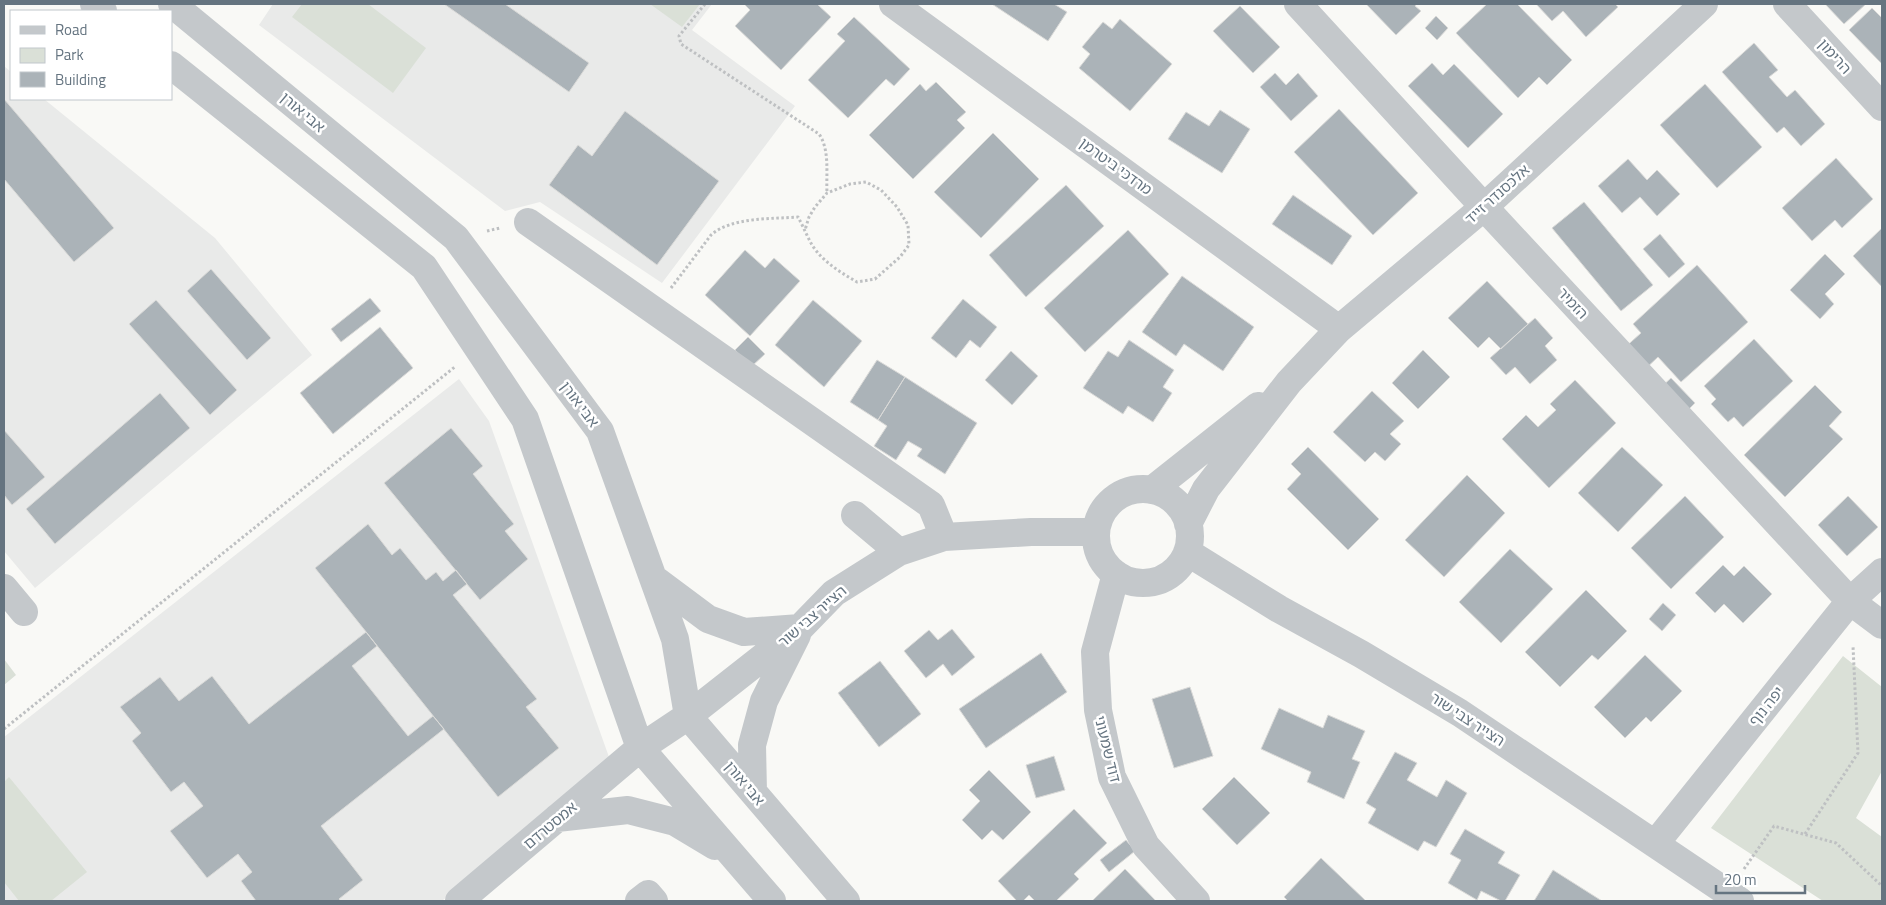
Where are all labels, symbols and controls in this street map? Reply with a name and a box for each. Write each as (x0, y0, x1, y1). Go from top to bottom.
legend (10, 10, 172, 100)
text: Road (55, 18, 87, 41)
street label: הרימון (1813, 33, 1857, 79)
text: Park (55, 43, 84, 66)
text: Building (55, 68, 106, 91)
street label: אבי אורן (276, 86, 330, 138)
street label: מרדכי ביטרמן (1075, 132, 1157, 201)
street label: אלכסנדר זייד (1459, 159, 1535, 229)
street label: הזמיר (1552, 282, 1594, 324)
street label: אבי אורן (555, 376, 605, 432)
street label: הצייר צבי שור (773, 580, 851, 652)
street label: יפה נוף (1743, 681, 1789, 731)
street label: הצייר צבי שור (1426, 686, 1510, 752)
street label: דוד שמעוני (1089, 713, 1127, 785)
street label: אבי אורן (719, 756, 771, 810)
street label: אמסטרדם (518, 796, 582, 854)
scale bar (1716, 862, 1805, 894)
text: 20 m (1724, 868, 1757, 891)

